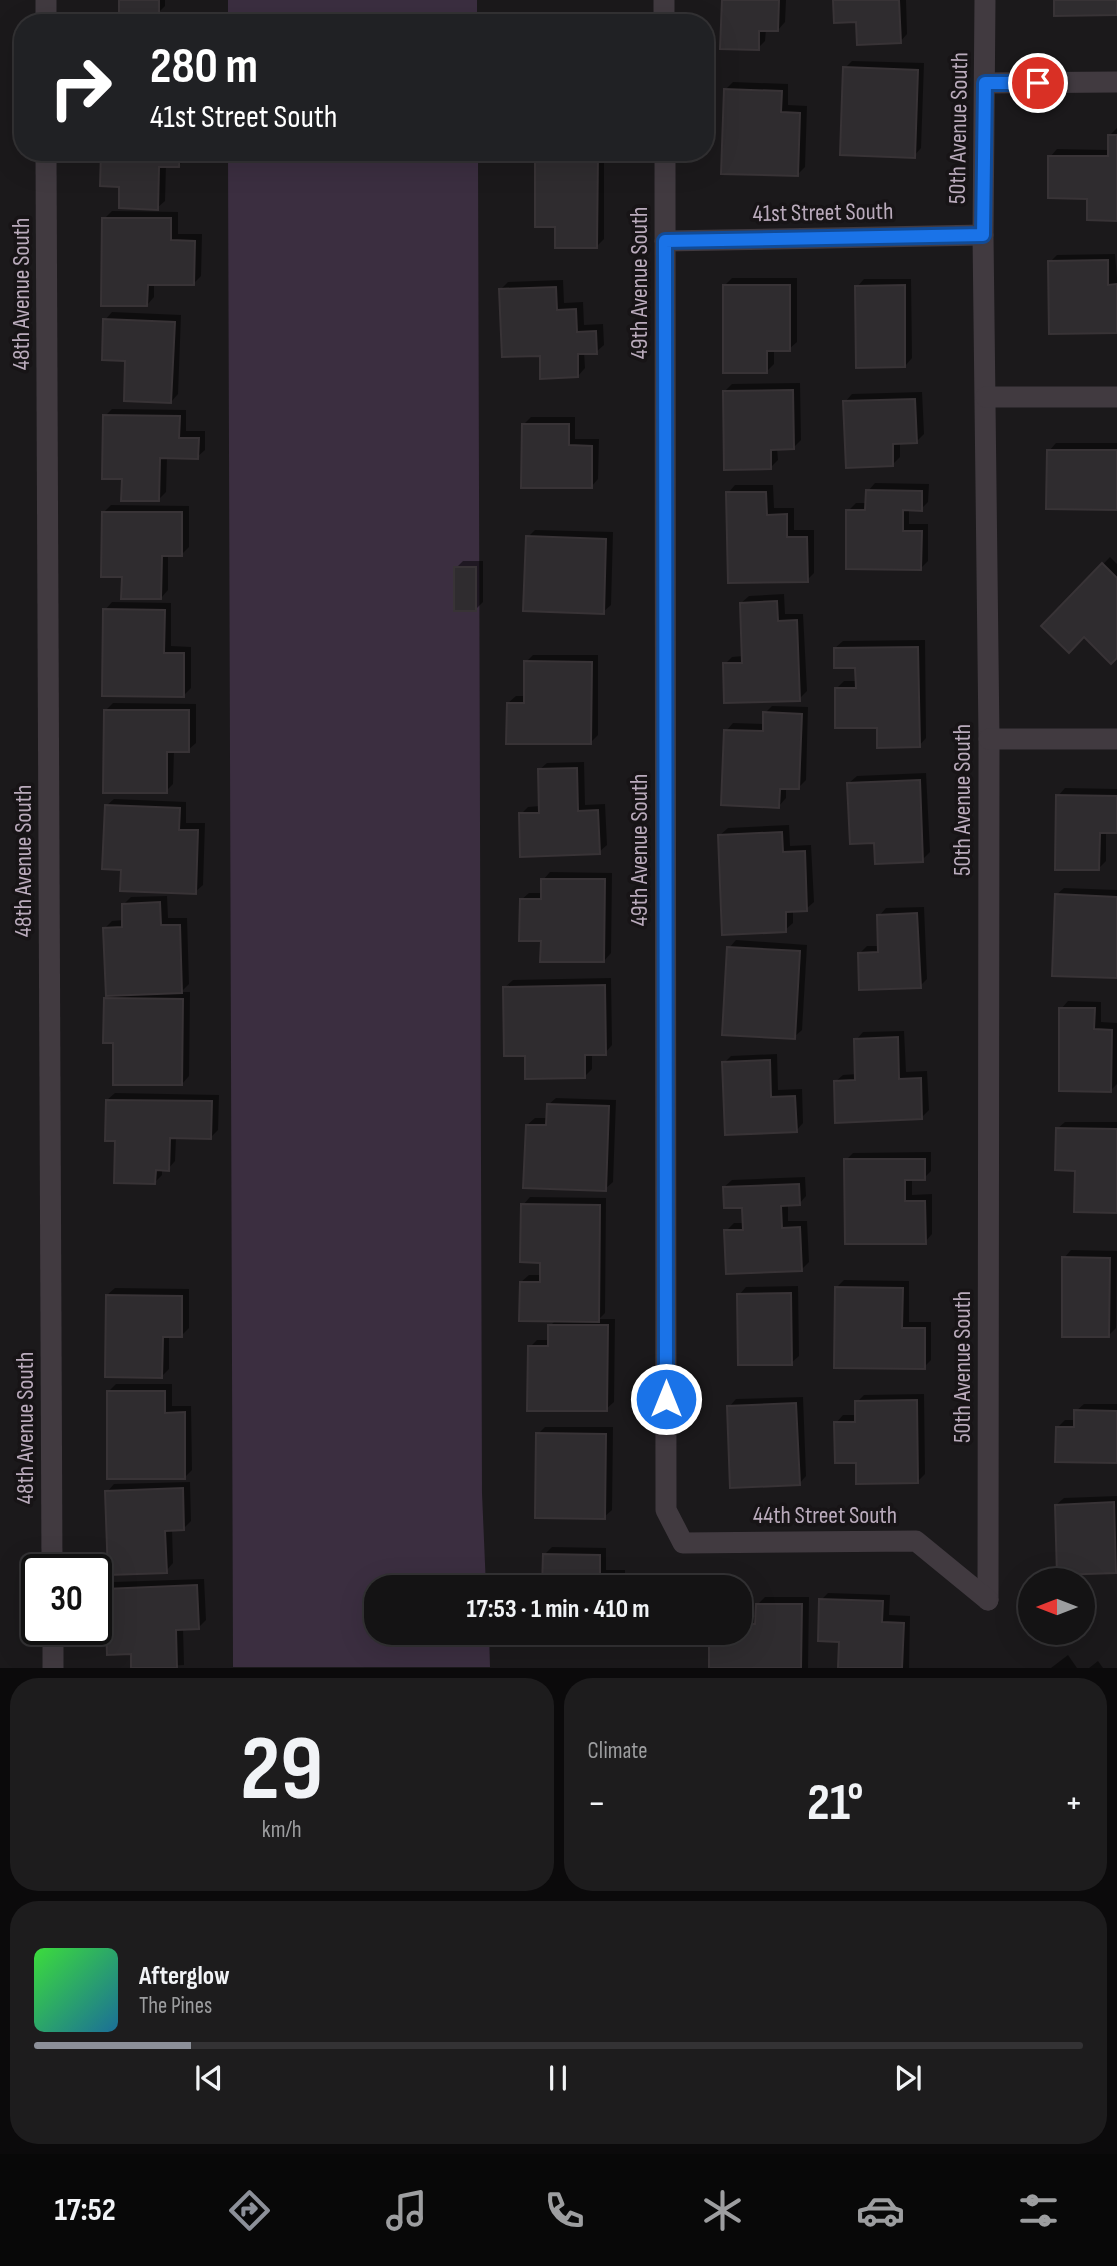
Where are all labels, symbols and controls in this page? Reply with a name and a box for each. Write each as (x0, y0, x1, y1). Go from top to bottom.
text: 280 m (150, 38, 258, 97)
icon: right (35, 42, 126, 133)
street label: 50th Avenue South (943, 52, 974, 204)
pin (1008, 53, 1068, 113)
icon: arrive (1019, 64, 1057, 102)
text: 41st Street South (150, 98, 337, 137)
street label: 41st Street South (752, 197, 894, 228)
street label: 49th Avenue South (625, 207, 654, 359)
street label: 48th Avenue South (7, 218, 36, 370)
street label: 50th Avenue South (948, 724, 977, 876)
street label: 49th Avenue South (625, 774, 654, 926)
street label: 48th Avenue South (9, 785, 38, 937)
street label: 50th Avenue South (948, 1291, 977, 1443)
street label: 48th Avenue South (11, 1352, 40, 1504)
position arrow (629, 1362, 703, 1436)
street label: 44th Street South (753, 1501, 897, 1530)
speed limit sign: 30 (21, 1554, 112, 1645)
north arrow (1018, 1568, 1096, 1645)
map controls (1018, 1568, 1095, 1645)
text: 17:53 · 1 min · 410 m (466, 1594, 650, 1625)
text: 29 (240, 1716, 323, 1825)
text: Climate (588, 1737, 647, 1765)
text: 21° (807, 1772, 863, 1835)
text: − (588, 1781, 606, 1826)
text: + (1064, 1781, 1083, 1826)
text: km/h (262, 1816, 302, 1844)
text: Afterglow (139, 1961, 230, 1992)
text: The Pines (139, 1992, 212, 2020)
icon: previous (190, 2059, 228, 2097)
icon: pause (539, 2059, 577, 2097)
icon: next (889, 2059, 927, 2097)
icon: directions (225, 2186, 274, 2235)
icon: music (382, 2186, 431, 2235)
icon: phone (540, 2186, 589, 2235)
icon: climate (698, 2186, 747, 2235)
icon: car (856, 2186, 905, 2235)
icon: filters (1014, 2186, 1063, 2235)
text: 17:52 (54, 2191, 116, 2230)

